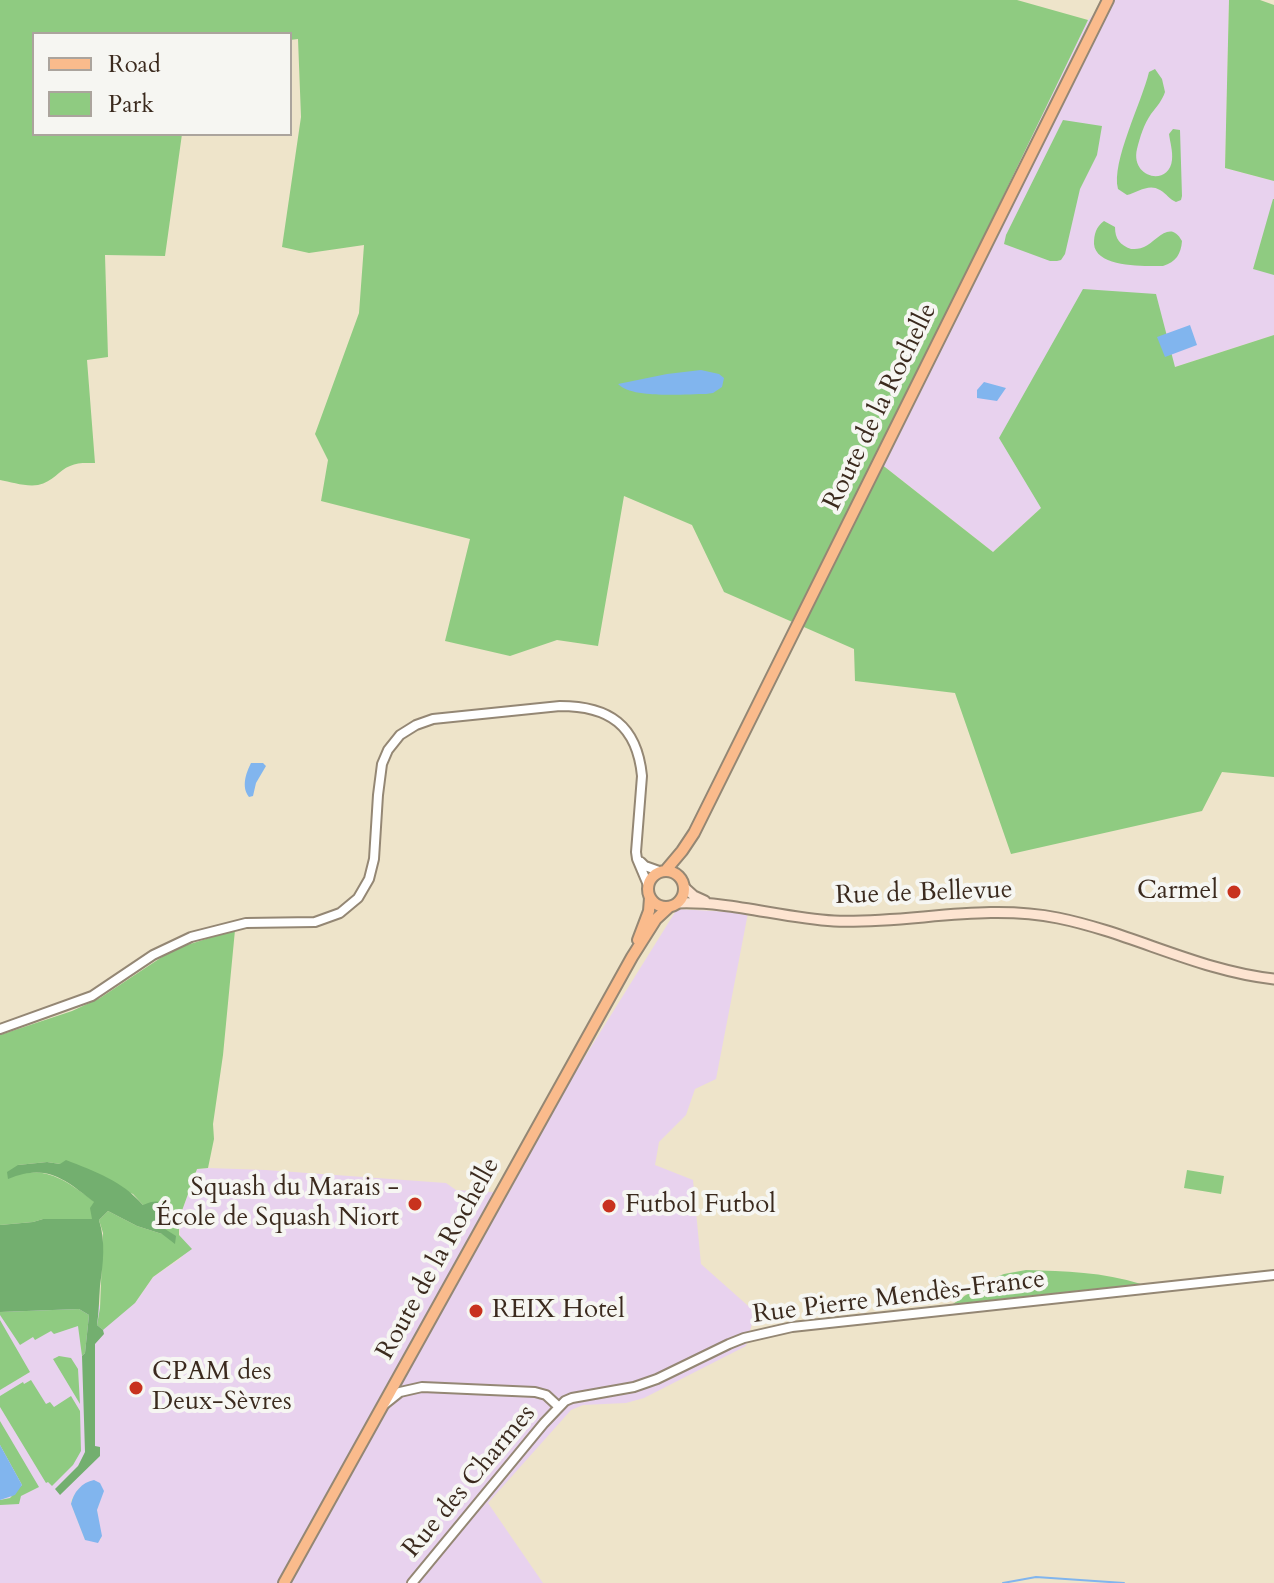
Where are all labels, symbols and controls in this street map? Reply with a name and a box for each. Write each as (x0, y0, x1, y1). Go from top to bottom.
legend (32, 32, 292, 136)
text: Road (108, 48, 161, 81)
text: Park (108, 88, 154, 121)
street label: Route de la Rochelle (817, 299, 945, 515)
street label: Rue de Bellevue (835, 875, 1013, 913)
place label: Carmel (1137, 876, 1218, 908)
marker: Carmel (1225, 883, 1243, 901)
street label: Route de la Rochelle (371, 1153, 507, 1365)
place label: Squash du Marais - École de Squash Niort (155, 1173, 399, 1234)
place label: Futbol Futbol (625, 1190, 776, 1222)
marker: Squash du Marais - École de Squash Niort (406, 1195, 424, 1213)
marker: Futbol Futbol (600, 1197, 618, 1215)
street label: Rue Pierre Mendès-France (751, 1265, 1047, 1331)
place label: REIX Hotel (492, 1295, 625, 1327)
marker: REIX Hotel (467, 1302, 485, 1320)
place label: CPAM des Deux-Sèvres (152, 1357, 292, 1418)
marker: CPAM des Deux-Sèvres (127, 1379, 145, 1397)
street label: Rue des Charmes (397, 1399, 543, 1565)

